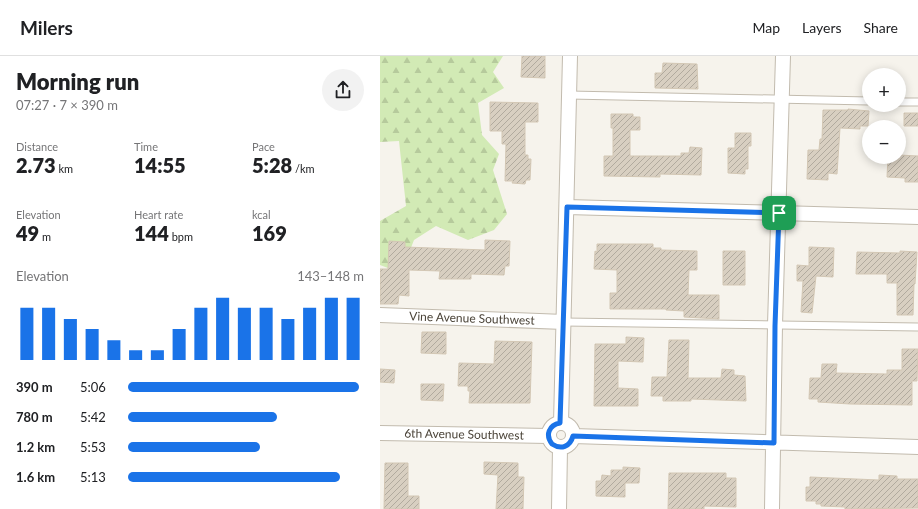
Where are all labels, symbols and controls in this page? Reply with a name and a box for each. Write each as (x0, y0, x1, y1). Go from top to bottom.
text: Milers (20, 16, 73, 39)
text: Map (752, 19, 780, 36)
text: Layers (802, 19, 842, 36)
text: Share (864, 19, 898, 36)
text: Morning run (16, 68, 139, 95)
map controls (862, 68, 906, 164)
button: + (862, 68, 906, 112)
button: share (322, 69, 364, 111)
text: 07:27 · 7 × 390 m (16, 97, 118, 113)
button: − (862, 120, 906, 164)
text: Distance (16, 140, 58, 153)
text: Time (134, 140, 158, 153)
text: Pace (252, 140, 275, 153)
text: 2.73 (16, 153, 56, 177)
text: 14:55 (134, 153, 186, 177)
text: 5:28 (252, 153, 292, 177)
text: km (56, 162, 73, 175)
text: /km (292, 162, 315, 175)
pin (762, 196, 796, 230)
icon: arrive (768, 202, 790, 224)
text: Elevation (16, 208, 61, 221)
text: Heart rate (134, 208, 183, 221)
text: kcal (252, 208, 271, 221)
text: 49 (16, 221, 39, 245)
text: 144 (134, 221, 169, 245)
text: 169 (252, 221, 287, 245)
text: m (39, 230, 51, 243)
text: bpm (169, 230, 193, 243)
text: Elevation (16, 268, 69, 284)
text: 143–148 m (297, 268, 364, 284)
street label: Vine Avenue Southwest (409, 308, 536, 328)
text: 390 m (16, 379, 53, 395)
text: 5:06 (80, 379, 106, 395)
text: 780 m (16, 409, 53, 425)
text: 5:42 (80, 409, 106, 425)
street label: 6th Avenue Southwest (404, 425, 525, 443)
text: 1.2 km (16, 439, 55, 455)
text: 5:53 (80, 439, 106, 455)
text: 1.6 km (16, 469, 55, 485)
text: 5:13 (80, 469, 106, 485)

